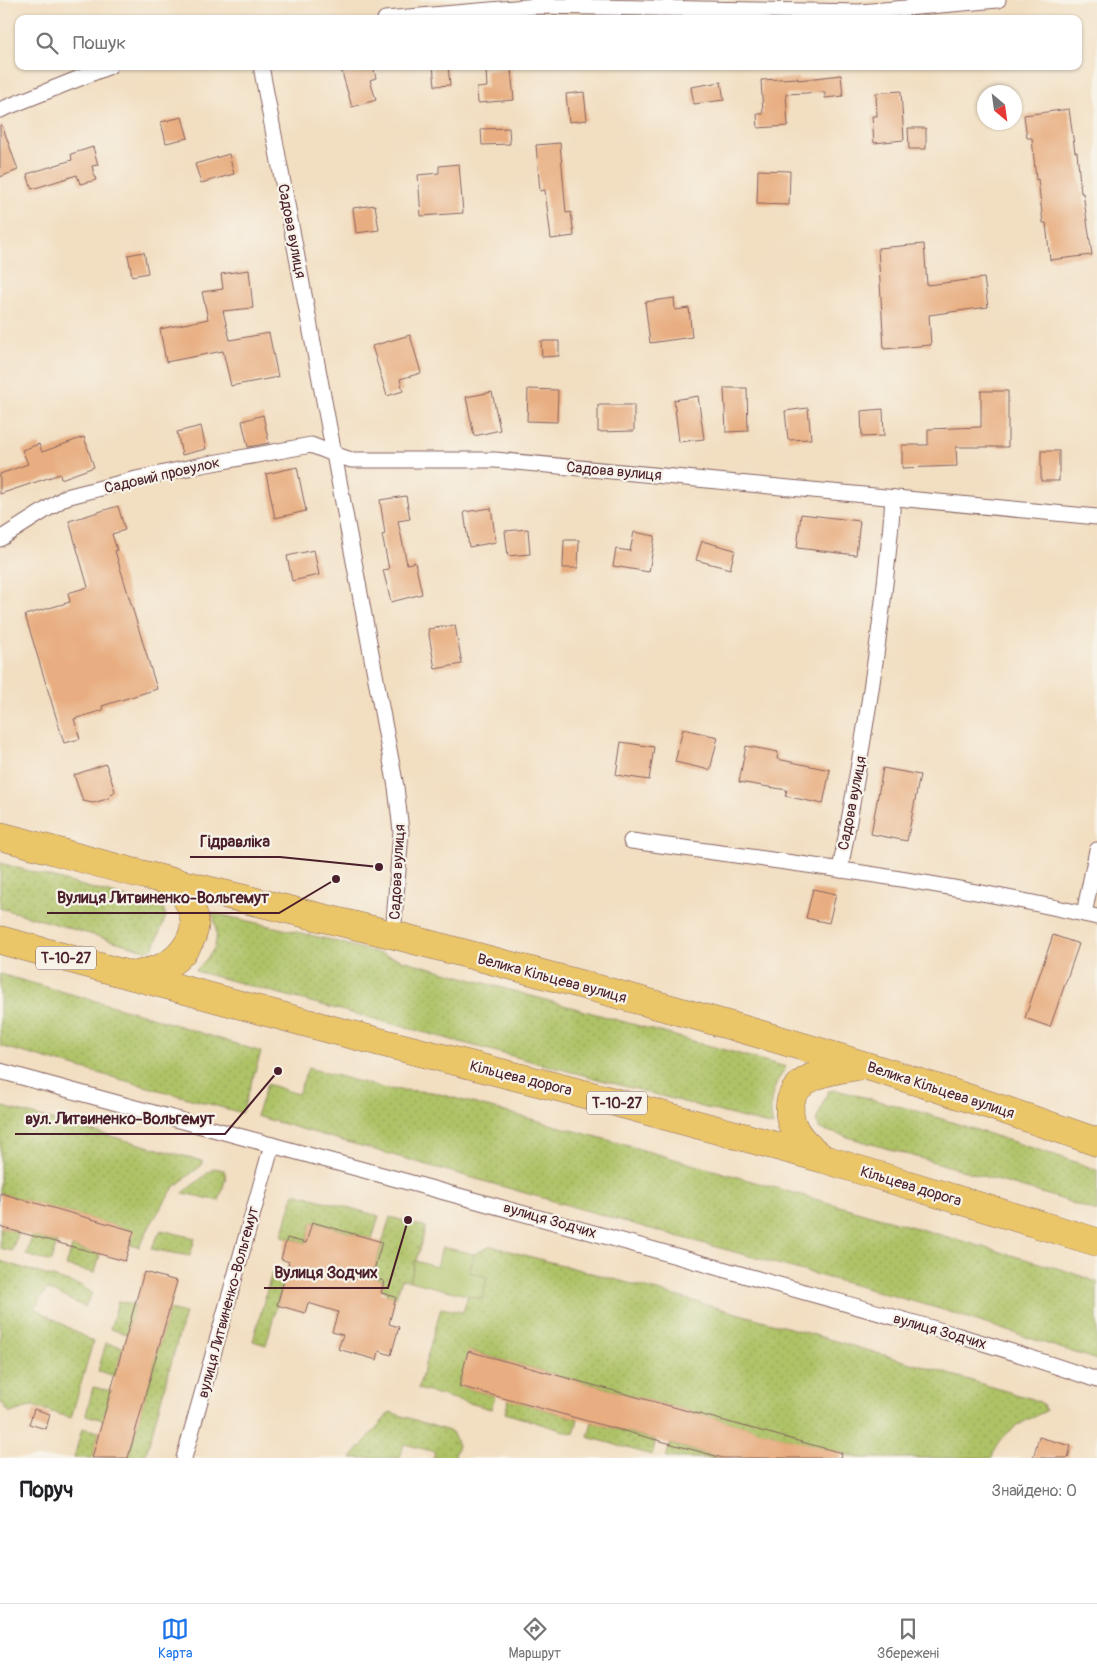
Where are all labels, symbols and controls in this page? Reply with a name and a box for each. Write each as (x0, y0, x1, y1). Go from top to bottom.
search box (15, 15, 1082, 70)
icon: search (33, 29, 61, 57)
text: Пошук (73, 31, 126, 55)
north arrow (977, 85, 1022, 130)
street label: Садова вулиця (273, 182, 310, 280)
street label: Садовий провулок (102, 453, 222, 498)
street label: Садова вулиця (565, 458, 662, 485)
street label: Садова вулиця (834, 754, 871, 852)
street label: Садова вулиця (386, 824, 409, 920)
callout: Гідравліка (190, 826, 280, 857)
text: Гідравліка (200, 832, 271, 852)
callout: Вулиця Литвиненко-Вольгемут (47, 882, 279, 913)
text: Вулиця Литвиненко-Вольгемут (57, 888, 270, 908)
road number: Т-10-27 (36, 946, 96, 970)
street label: Велика Кільцева вулиця (475, 949, 629, 1008)
street label: Кільцева дорога (468, 1057, 574, 1100)
street label: Велика Кільцева вулиця (865, 1058, 1017, 1123)
road number: Т-10-27 (587, 1092, 647, 1114)
callout: вул. Литвиненко-Вольгемут (15, 1103, 225, 1134)
text: вул. Литвиненко-Вольгемут (25, 1109, 216, 1129)
street label: Кільцева дорога (858, 1162, 964, 1211)
street label: вулиця Зодчих (501, 1198, 599, 1243)
street label: вулиця Литвиненко-Вольгемут (194, 1204, 263, 1400)
callout: Вулиця Зодчих (264, 1257, 388, 1288)
text: Вулиця Зодчих (274, 1263, 378, 1283)
street label: вулиця Зодчих (891, 1309, 989, 1354)
text: Поруч (20, 1477, 73, 1504)
text: Знайдено: 0 (992, 1481, 1077, 1501)
tab: Карта (158, 1615, 193, 1662)
tab: Маршрут (508, 1615, 561, 1662)
tab: Збережені (877, 1615, 939, 1662)

